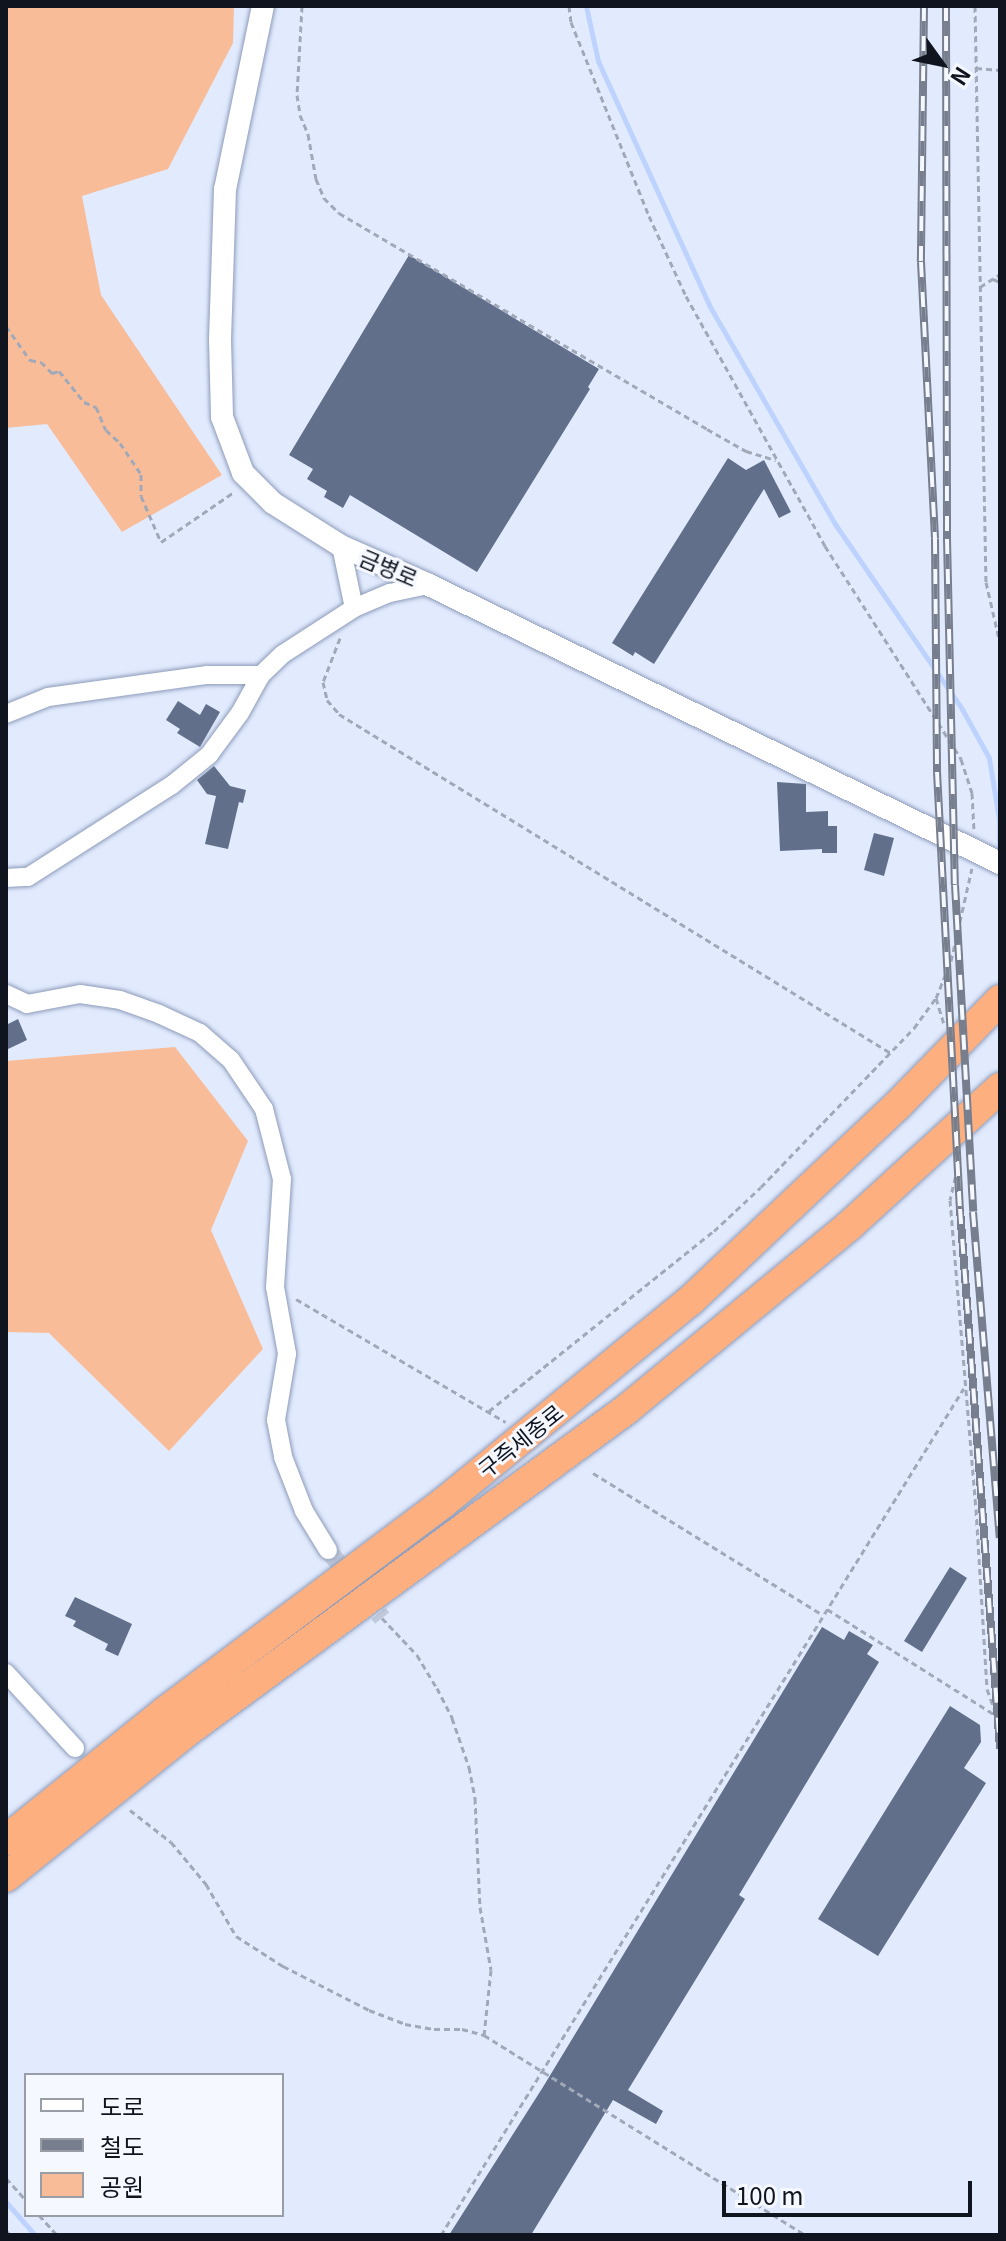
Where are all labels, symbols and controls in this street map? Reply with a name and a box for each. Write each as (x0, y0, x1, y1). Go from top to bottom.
north arrow (902, 24, 982, 104)
text: N (944, 61, 980, 93)
street label: 금병로 (356, 543, 422, 591)
street label: 구즉세종로 (472, 1398, 568, 1482)
legend (24, 2073, 284, 2217)
text: 도로 (100, 2088, 144, 2123)
text: 철도 (100, 2128, 144, 2163)
scale bar (726, 2165, 976, 2215)
text: 공원 (100, 2168, 144, 2203)
text: 100 m (736, 2177, 804, 2212)

